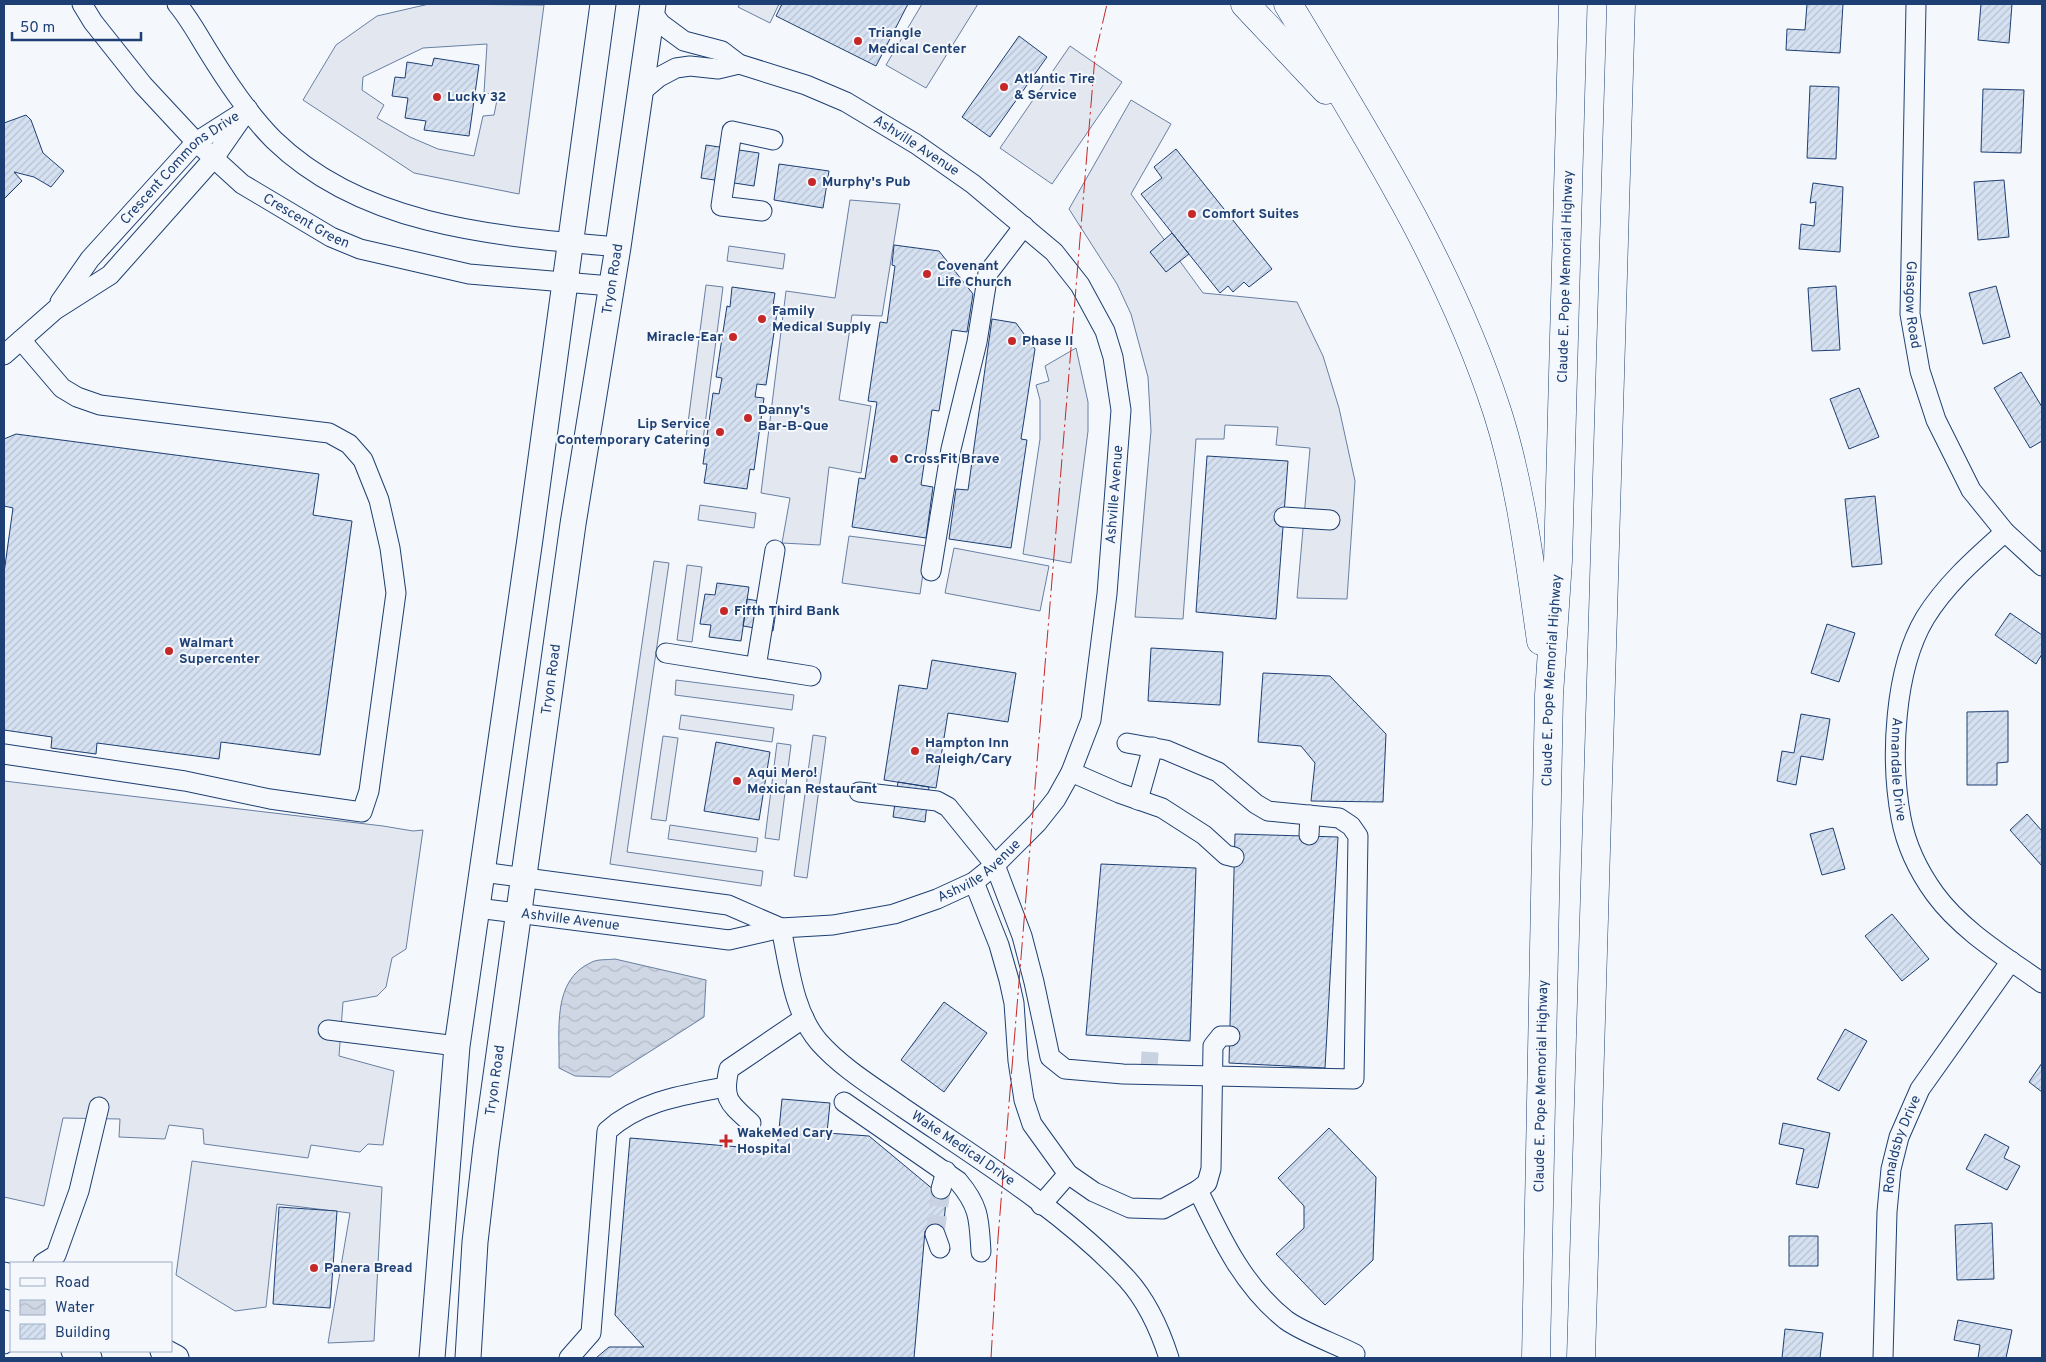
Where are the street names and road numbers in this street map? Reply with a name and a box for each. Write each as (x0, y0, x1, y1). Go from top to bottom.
street label: Crescent Commons Drive (117, 108, 243, 228)
street label: Ashville Avenue (870, 112, 962, 180)
street label: Claude E. Pope Memorial Highway (1554, 170, 1577, 383)
street label: Crescent Green (260, 190, 352, 252)
street label: Tryon Road (599, 243, 627, 316)
street label: Glasgow Road (1902, 261, 1924, 350)
street label: Ashville Avenue (1102, 445, 1127, 545)
street label: Claude E. Pope Memorial Highway (1539, 573, 1566, 787)
street label: Tryon Road (538, 643, 565, 716)
street label: Annandale Drive (1887, 717, 1910, 823)
street label: Ashville Avenue (935, 836, 1024, 906)
street label: Ashville Avenue (520, 905, 620, 935)
street label: Claude E. Pope Memorial Highway (1531, 979, 1552, 1193)
street label: Tryon Road (482, 1044, 509, 1117)
street label: Ronaldsby Drive (1880, 1093, 1925, 1194)
street label: Wake Medical Drive (908, 1107, 1018, 1190)

